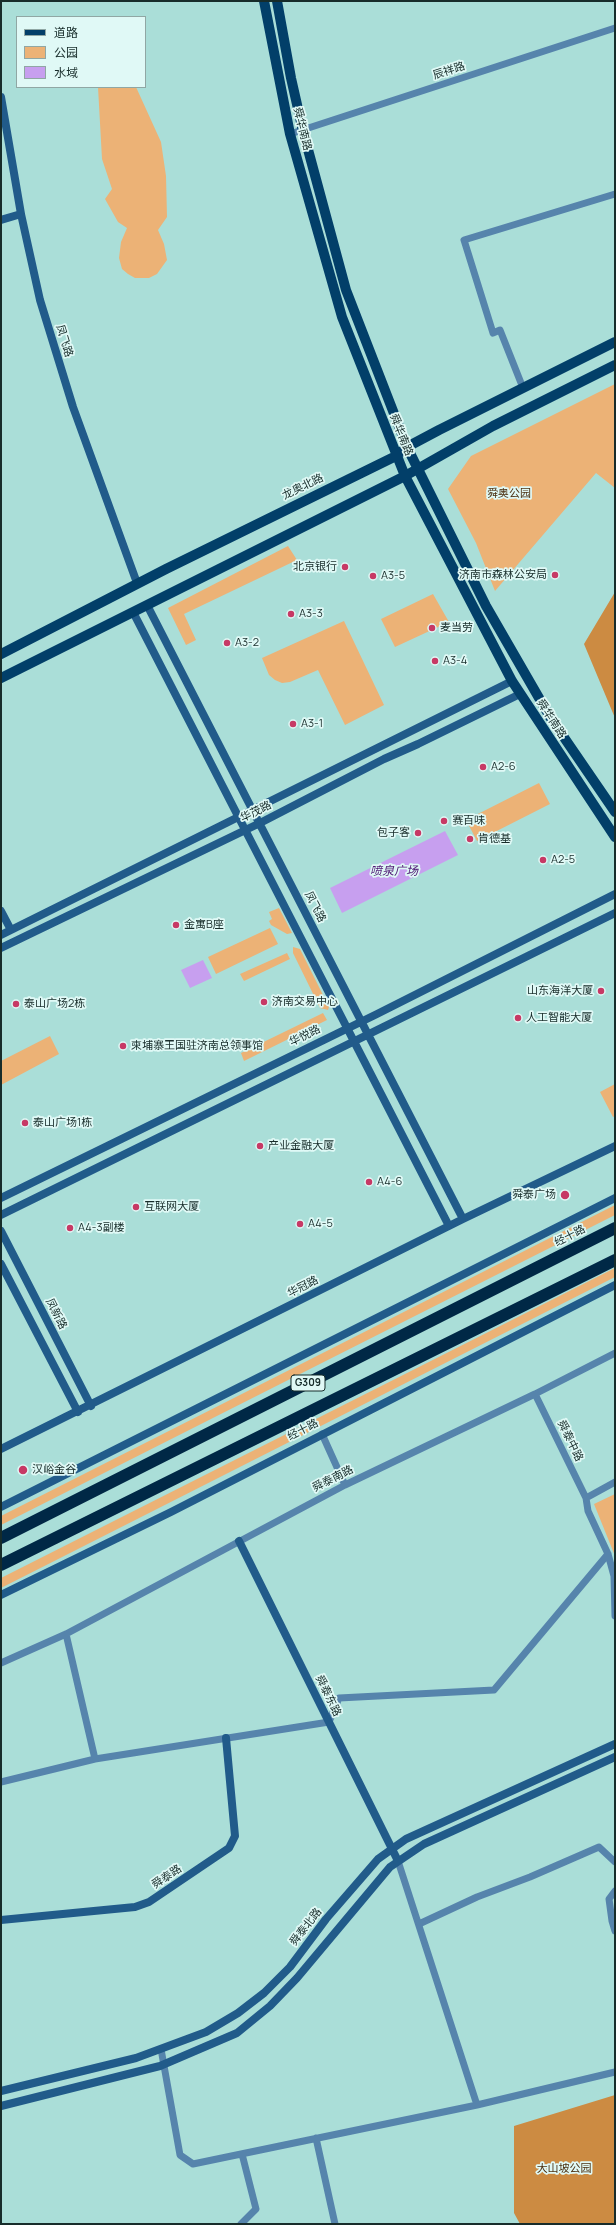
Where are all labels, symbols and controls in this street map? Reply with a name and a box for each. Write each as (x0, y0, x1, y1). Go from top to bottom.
legend (16, 16, 146, 88)
text: 道路 (54, 24, 78, 41)
text: 公园 (54, 44, 78, 61)
street label: 辰祥路 (431, 60, 467, 82)
text: 水域 (54, 64, 78, 81)
street label: 舜华南路 (290, 106, 314, 152)
street label: 凤飞路 (53, 323, 75, 359)
street label: 舜华南路 (387, 412, 415, 458)
street label: 龙奥北路 (280, 471, 326, 503)
park label: 舜奥公园 (487, 487, 531, 501)
place label: 北京银行 (293, 560, 337, 574)
marker: 北京银行 (340, 562, 350, 572)
place label: 济南市森林公安局 (459, 568, 547, 582)
place label: A3-5 (381, 569, 405, 583)
marker: 济南市森林公安局 (550, 570, 560, 580)
marker: A3-5 (368, 571, 378, 581)
place label: A3-3 (299, 607, 323, 621)
marker: A3-3 (286, 609, 296, 619)
place label: 麦当劳 (440, 621, 473, 635)
marker: 麦当劳 (427, 623, 437, 633)
place label: A3-2 (235, 636, 259, 650)
marker: A3-2 (222, 638, 232, 648)
place label: A3-4 (443, 654, 467, 668)
marker: A3-4 (430, 656, 440, 666)
street label: 舜华南路 (533, 697, 569, 741)
place label: A3-1 (301, 717, 323, 731)
marker: A3-1 (288, 719, 298, 729)
place label: A2-6 (491, 760, 516, 774)
marker: A2-6 (478, 762, 488, 772)
street label: 华茂路 (238, 799, 274, 825)
place label: 赛百味 (452, 814, 485, 828)
marker: 赛百味 (439, 816, 449, 826)
place label: 包子客 (377, 826, 410, 840)
marker: 包子客 (413, 828, 423, 838)
place label: 肯德基 (478, 832, 511, 846)
marker: 肯德基 (465, 834, 475, 844)
place label: A2-5 (551, 853, 575, 867)
marker: A2-5 (538, 855, 548, 865)
water label: 喷泉广场 (370, 865, 418, 879)
street label: 凤飞路 (302, 889, 328, 925)
place label: 金寓B座 (184, 918, 224, 932)
marker: 金寓B座 (171, 920, 181, 930)
place label: 山东海洋大厦 (527, 984, 593, 998)
marker: 山东海洋大厦 (596, 986, 606, 996)
place label: 济南交易中心 (272, 995, 338, 1009)
place label: 泰山广场2栋 (24, 997, 85, 1011)
marker: 济南交易中心 (259, 997, 269, 1007)
marker: 泰山广场2栋 (11, 999, 21, 1009)
place label: 人工智能大厦 (526, 1011, 592, 1025)
marker: 人工智能大厦 (513, 1013, 523, 1023)
street label: 华悦路 (287, 1023, 323, 1049)
place label: 柬埔寨王国驻济南总领事馆 (131, 1039, 263, 1053)
marker: 柬埔寨王国驻济南总领事馆 (118, 1041, 128, 1051)
place label: 泰山广场1栋 (33, 1116, 92, 1130)
marker: 泰山广场1栋 (20, 1118, 30, 1128)
place label: 产业金融大厦 (268, 1139, 334, 1153)
marker: 产业金融大厦 (255, 1141, 265, 1151)
place label: A4-6 (377, 1175, 402, 1189)
marker: A4-6 (364, 1177, 374, 1187)
place label: 舜泰广场 (512, 1188, 556, 1202)
marker: 舜泰广场 (559, 1189, 571, 1201)
place label: 互联网大厦 (144, 1200, 199, 1214)
marker: 互联网大厦 (131, 1202, 141, 1212)
place label: A4-5 (308, 1217, 333, 1231)
marker: A4-5 (295, 1219, 305, 1229)
place label: A4-3副楼 (78, 1221, 125, 1235)
marker: A4-3副楼 (65, 1223, 75, 1233)
street label: 经十路 (552, 1223, 588, 1249)
street label: 华冠路 (285, 1274, 321, 1300)
street label: 凤新路 (43, 1296, 69, 1332)
road number: G309 (291, 1375, 325, 1391)
street label: 经十路 (285, 1417, 321, 1443)
street label: 舜泰中路 (554, 1418, 586, 1464)
place label: 汉峪金谷 (32, 1463, 76, 1477)
street label: 舜泰南路 (310, 1463, 356, 1495)
marker: 汉峪金谷 (17, 1464, 29, 1476)
street label: 舜泰东路 (312, 1673, 344, 1719)
street label: 舜泰路 (150, 1862, 184, 1892)
street label: 舜泰北路 (287, 1906, 325, 1948)
park label: 大山坡公园 (537, 2162, 591, 2176)

